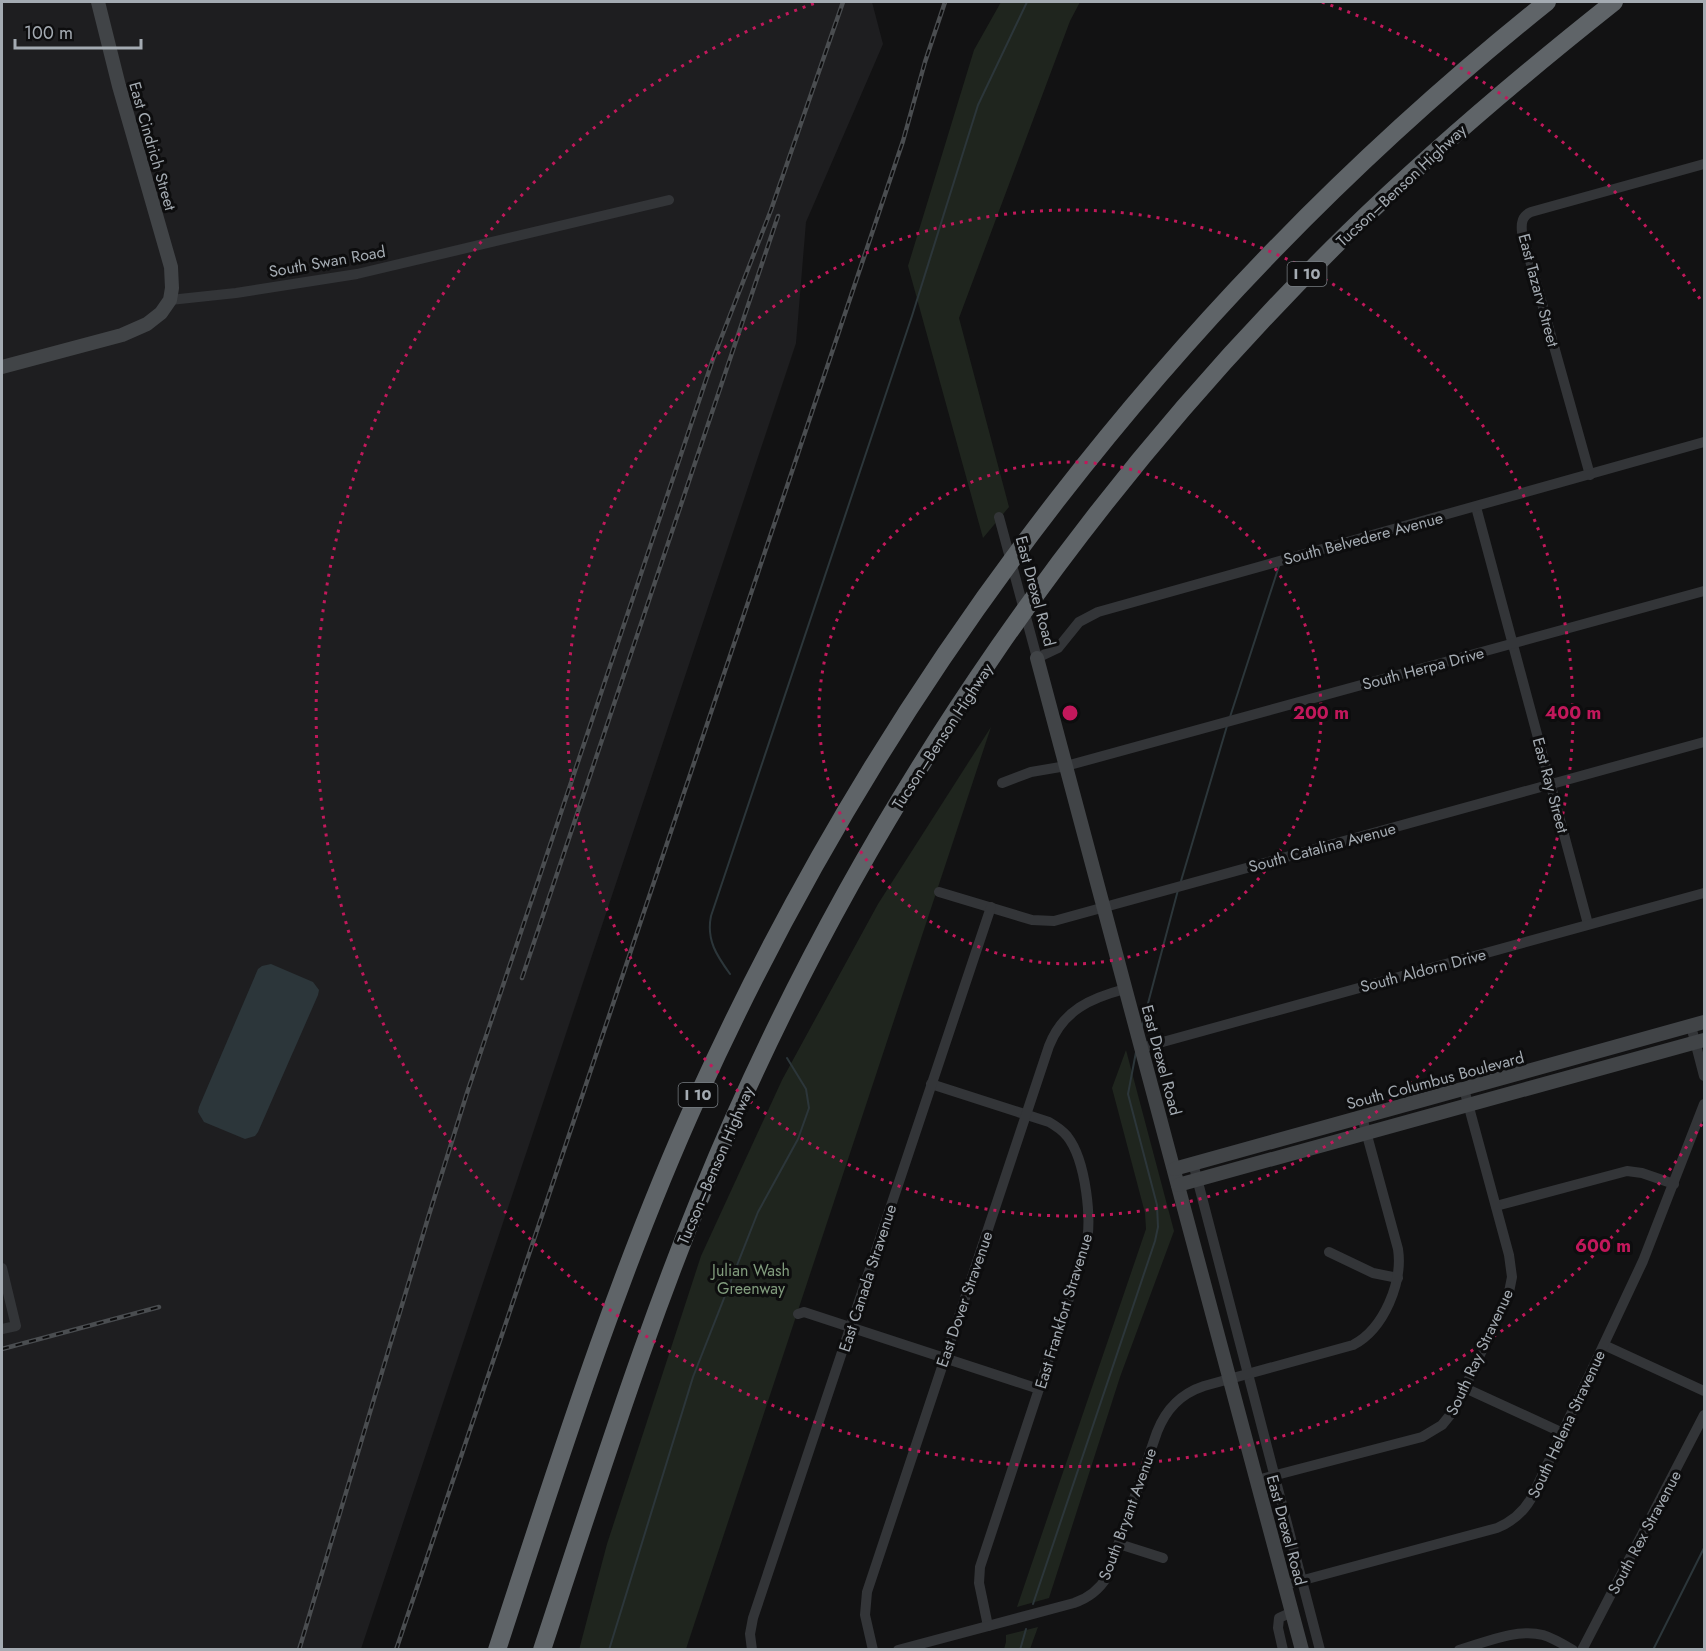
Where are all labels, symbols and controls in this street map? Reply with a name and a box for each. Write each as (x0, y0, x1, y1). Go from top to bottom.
scale bar (15, 12, 141, 50)
text: 100 m (24, 20, 73, 46)
street label: East Cindrich Street (123, 79, 182, 213)
street label: Tucson–Benson Highway (1331, 118, 1472, 252)
street label: East Tazarv Street (1512, 231, 1565, 349)
street label: South Swan Road (267, 240, 387, 283)
road number: I 10 (1288, 262, 1326, 286)
street label: South Belvedere Avenue (1281, 506, 1445, 571)
street label: East Drexel Road (1010, 533, 1061, 649)
street label: South Herpa Drive (1360, 641, 1487, 696)
street label: Tucson–Benson Highway (886, 658, 999, 814)
text: 200 m (1293, 700, 1349, 726)
text: 400 m (1545, 700, 1601, 726)
centre of rings (1060, 703, 1080, 723)
street label: East Ray Street (1527, 735, 1574, 836)
street label: South Catalina Avenue (1246, 817, 1398, 878)
street label: South Aldorn Drive (1358, 943, 1489, 998)
street label: East Drexel Road (1136, 1002, 1187, 1118)
street label: South Columbus Boulevard (1344, 1046, 1527, 1115)
street label: Tucson–Benson Highway (672, 1082, 760, 1248)
road number: I 10 (678, 1083, 718, 1107)
street label: East Canada Stravenue (833, 1201, 902, 1355)
street label: East Dover Stravenue (930, 1228, 998, 1370)
street label: East Frankfort Stravenue (1029, 1231, 1098, 1392)
text: 600 m (1575, 1233, 1631, 1259)
park label: Julian Wash Greenway (710, 1259, 790, 1300)
street label: South Ray Stravenue (1440, 1285, 1519, 1419)
street label: South Helena Stravenue (1522, 1346, 1611, 1502)
street label: South Bryant Avenue (1093, 1445, 1162, 1584)
street label: South Rex Stravenue (1602, 1466, 1687, 1598)
street label: East Drexel Road (1261, 1472, 1312, 1588)

